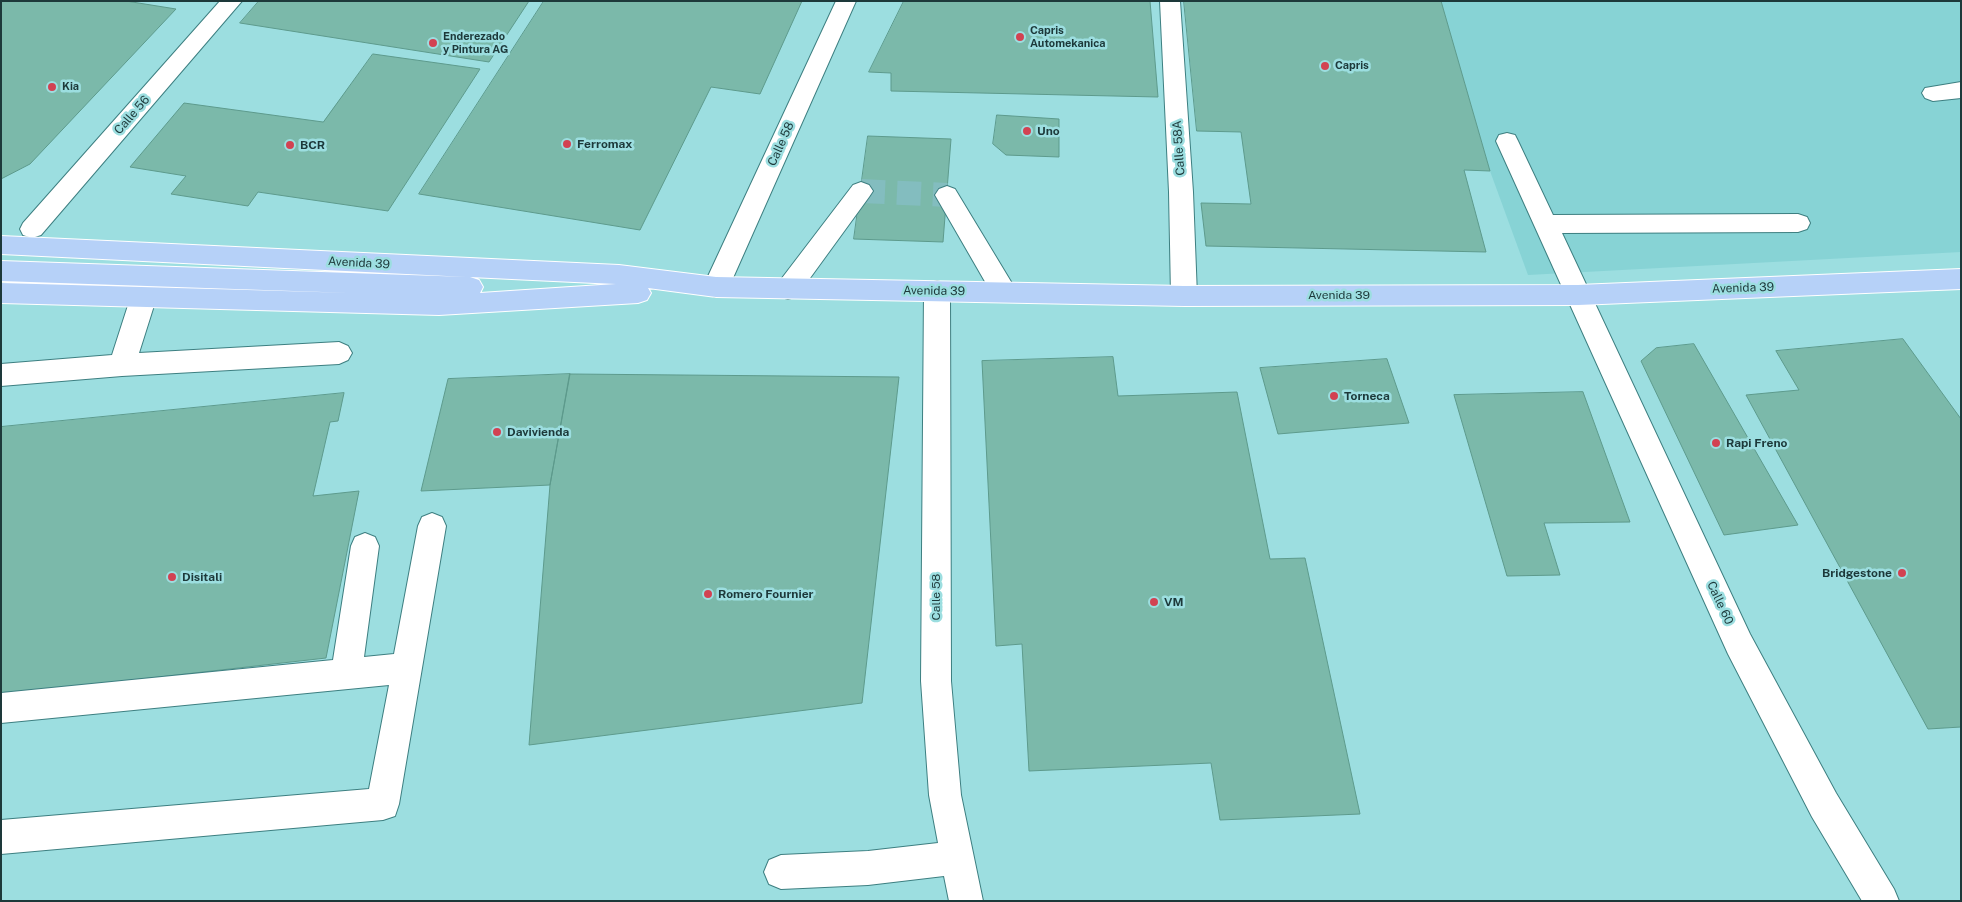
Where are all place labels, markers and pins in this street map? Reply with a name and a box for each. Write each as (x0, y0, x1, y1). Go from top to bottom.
place label: Capris Automekanica (1030, 24, 1105, 50)
place label: Enderezado y Pintura AG (443, 30, 508, 56)
marker: Capris Automekanica (1014, 31, 1026, 43)
marker: Enderezado y Pintura AG (427, 37, 439, 49)
place label: Capris (1335, 59, 1369, 73)
marker: Capris (1319, 60, 1331, 72)
place label: Kia (62, 80, 79, 94)
marker: Kia (46, 81, 58, 93)
place label: Uno (1037, 124, 1060, 138)
marker: Uno (1021, 125, 1033, 137)
place label: Ferromax (577, 137, 632, 151)
place label: BCR (300, 138, 325, 152)
marker: Ferromax (561, 138, 573, 150)
marker: BCR (284, 139, 296, 151)
place label: Torneca (1344, 389, 1390, 403)
marker: Torneca (1328, 390, 1340, 402)
place label: Davivienda (507, 425, 569, 439)
marker: Davivienda (491, 426, 503, 438)
place label: Rapi Freno (1726, 436, 1787, 450)
marker: Rapi Freno (1710, 437, 1722, 449)
place label: Bridgestone (1822, 566, 1892, 580)
marker: Bridgestone (1896, 567, 1908, 579)
place label: Disitali (182, 570, 222, 584)
marker: Disitali (166, 571, 178, 583)
place label: Romero Fournier (718, 587, 814, 601)
marker: Romero Fournier (702, 588, 714, 600)
place label: VM (1164, 595, 1183, 609)
marker: VM (1148, 596, 1160, 608)

